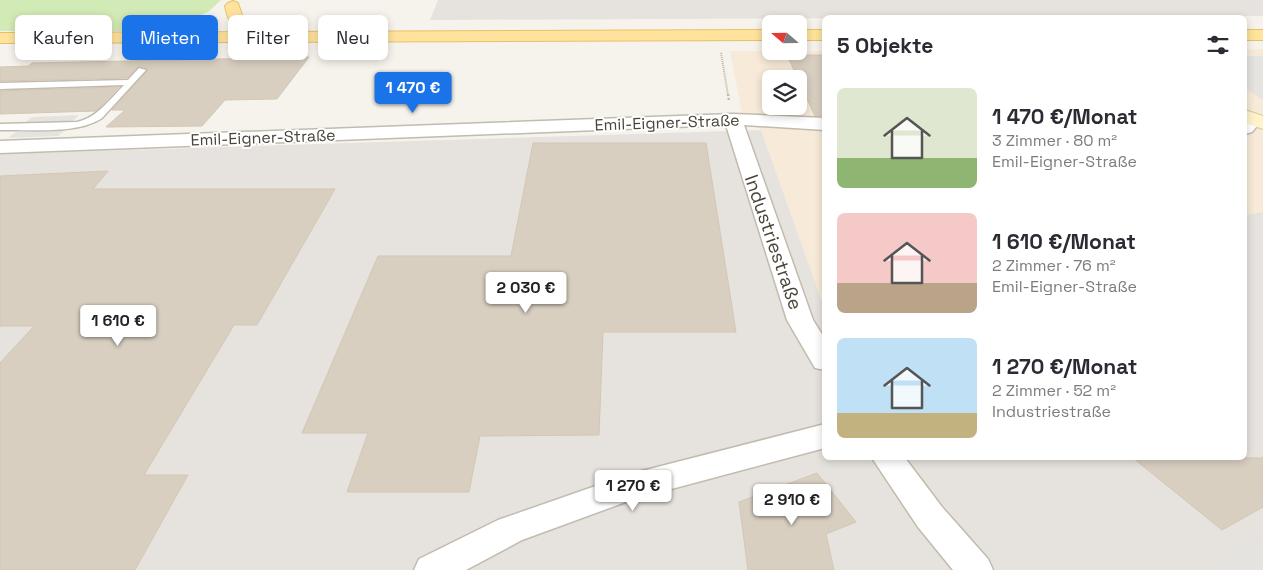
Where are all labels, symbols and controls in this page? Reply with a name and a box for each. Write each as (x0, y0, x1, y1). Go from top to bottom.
chip: Kaufen (15, 15, 112, 60)
chip: Mieten (122, 15, 218, 60)
chip: Filter (228, 15, 308, 60)
chip: Neu (318, 15, 388, 60)
north arrow (762, 15, 808, 60)
map controls (762, 15, 807, 115)
icon: filters (1204, 31, 1232, 59)
text: 5 Objekte (837, 32, 933, 59)
button: layers (762, 70, 807, 115)
pin: 1 470 € (367, 72, 459, 114)
text: 1 470 € (386, 77, 440, 98)
text: 1 470 €/Monat (992, 103, 1137, 130)
icon: home (877, 108, 937, 168)
street label: Emil-Eigner-Straße (594, 109, 740, 136)
street label: Emil-Eigner-Straße (190, 124, 336, 151)
text: 3 Zimmer · 80 m² (992, 130, 1117, 151)
text: Emil-Eigner-Straße (992, 151, 1137, 172)
street label: Industriestraße (739, 171, 808, 313)
text: 1 610 €/Monat (992, 228, 1136, 255)
icon: home (877, 233, 937, 293)
text: 2 Zimmer · 76 m² (992, 255, 1116, 276)
pin: 2 030 € (480, 272, 572, 314)
text: Emil-Eigner-Straße (992, 276, 1137, 297)
text: 2 030 € (497, 277, 555, 298)
pin: 1 610 € (72, 304, 164, 347)
text: 1 610 € (91, 310, 145, 331)
text: 1 270 €/Monat (992, 353, 1137, 380)
icon: home (877, 358, 937, 418)
text: 2 Zimmer · 52 m² (992, 380, 1116, 401)
text: Industriestraße (992, 401, 1111, 422)
pin: 1 270 € (587, 470, 679, 512)
text: 1 270 € (606, 475, 660, 496)
pin: 2 910 € (746, 484, 838, 526)
text: 2 910 € (764, 489, 820, 510)

